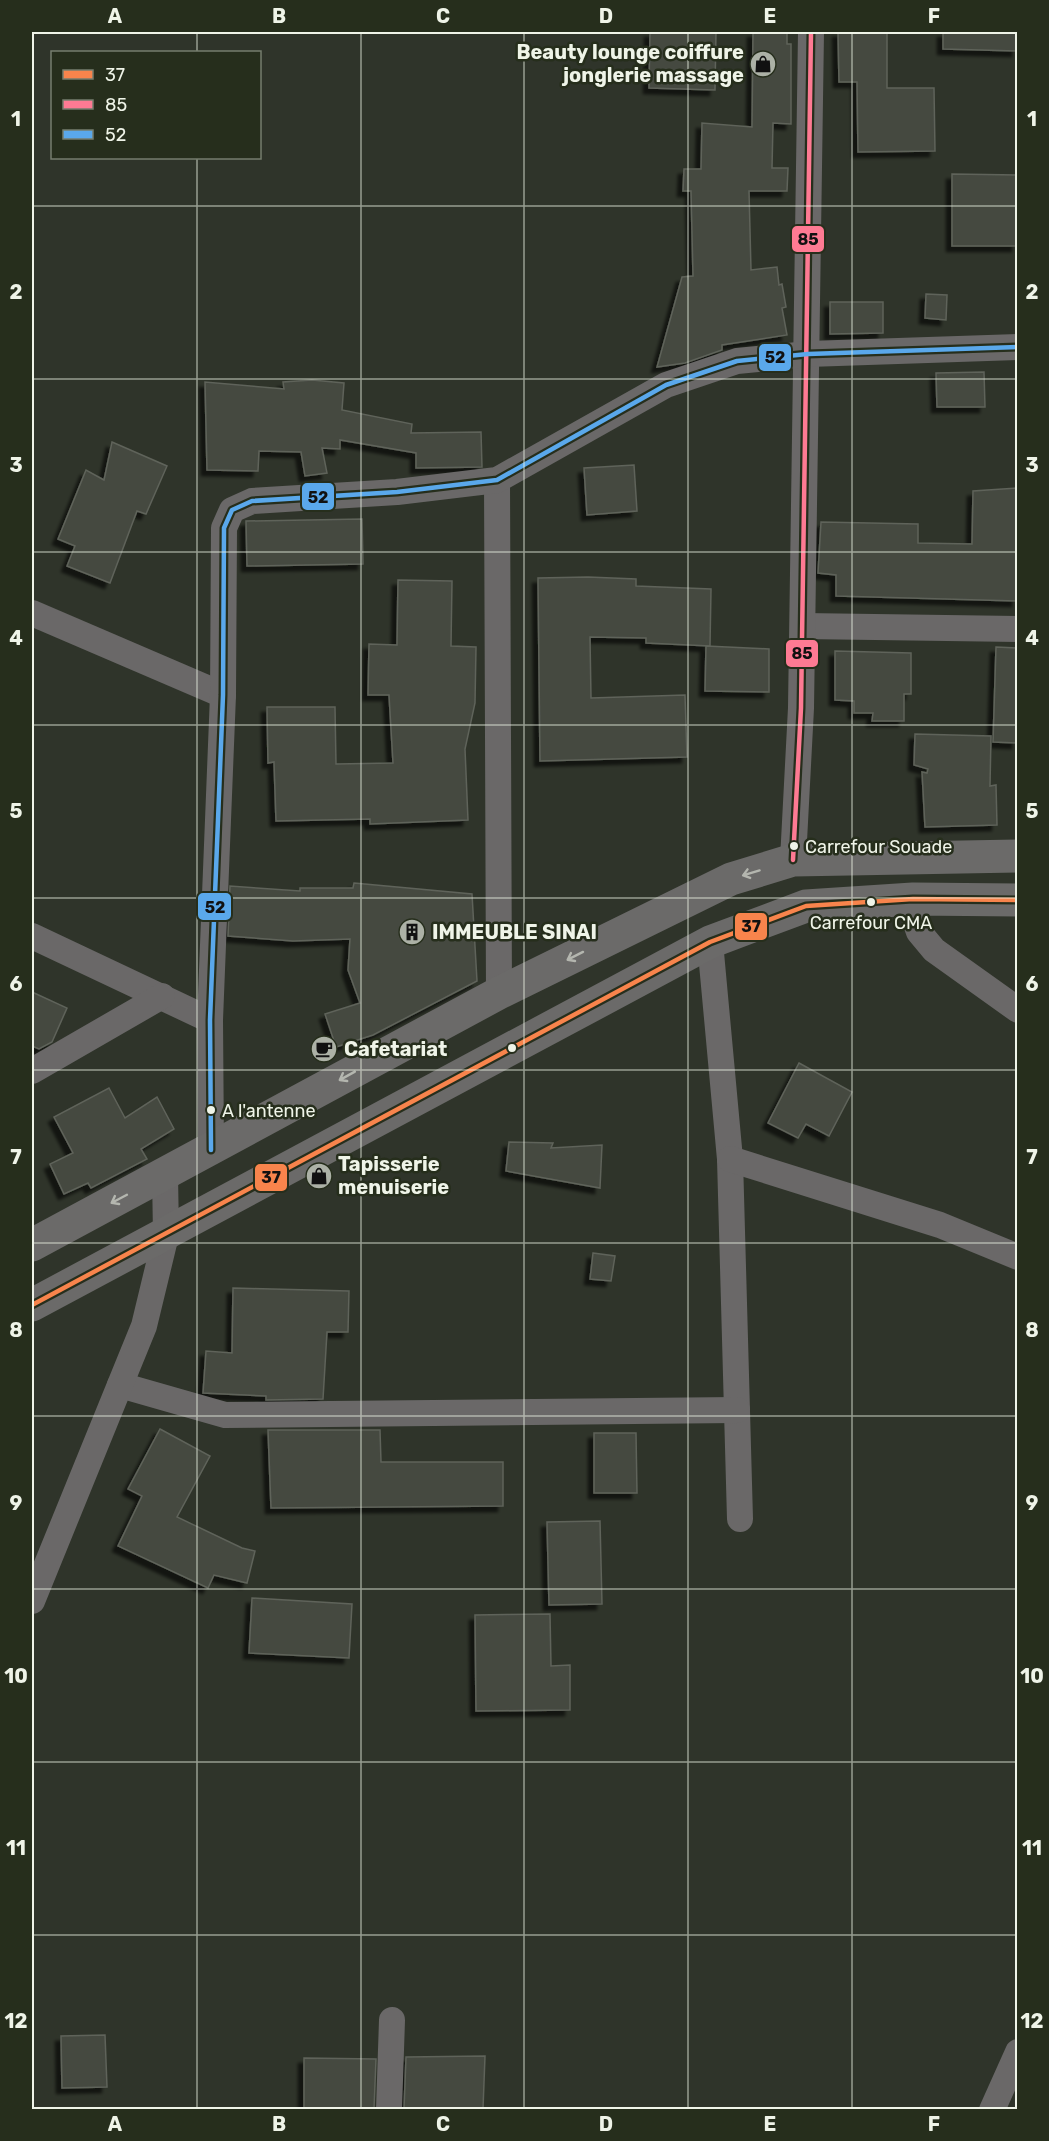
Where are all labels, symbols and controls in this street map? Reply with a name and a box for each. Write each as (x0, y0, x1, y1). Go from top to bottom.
text: A (108, 4, 123, 28)
text: B (272, 4, 286, 28)
text: C (436, 4, 450, 28)
text: D (599, 4, 613, 28)
text: E (764, 4, 776, 28)
text: F (928, 4, 940, 28)
place label: Beauty lounge coiffure jonglerie massage (516, 40, 744, 87)
shop icon: Beauty lounge coiffure jonglerie massage (748, 49, 778, 79)
legend (51, 51, 261, 159)
text: 37 (105, 64, 125, 86)
text: 85 (105, 94, 127, 116)
text: 1 (11, 107, 21, 131)
text: 1 (1027, 107, 1037, 131)
text: 52 (105, 124, 126, 146)
line badge: 85 (791, 225, 825, 253)
text: 85 (797, 230, 819, 249)
text: 2 (10, 280, 23, 304)
text: 2 (1026, 280, 1039, 304)
line badge: 52 (758, 343, 792, 372)
text: 52 (765, 348, 785, 367)
text: 3 (9, 453, 23, 477)
text: 3 (1025, 453, 1039, 477)
line badge: 52 (301, 482, 335, 511)
text: 52 (308, 488, 328, 507)
text: 4 (9, 626, 23, 650)
text: 4 (1025, 626, 1039, 650)
line badge: 85 (785, 639, 819, 668)
text: 85 (791, 644, 813, 663)
text: 5 (10, 799, 23, 823)
text: 5 (1026, 799, 1039, 823)
place label: Carrefour Souade (805, 836, 952, 858)
marker: Carrefour Souade (788, 840, 800, 852)
one-way arrow (742, 868, 761, 879)
line badge: 52 (197, 892, 232, 921)
marker: Carrefour CMA (865, 896, 877, 908)
text: 52 (205, 898, 225, 917)
line badge: 37 (734, 912, 768, 941)
place label: Carrefour CMA (810, 912, 932, 934)
building icon: IMMEUBLE SINAI (397, 917, 427, 947)
text: 37 (741, 917, 761, 936)
place label: IMMEUBLE SINAI (432, 920, 597, 944)
one-way arrow (566, 950, 584, 962)
text: 6 (9, 972, 23, 996)
text: 6 (1025, 972, 1039, 996)
cafe icon: Cafetariat (309, 1034, 339, 1064)
place label: Cafetariat (344, 1037, 447, 1061)
unlabelled marker (506, 1042, 518, 1054)
one-way arrow (338, 1071, 356, 1082)
place label: A l'antenne (222, 1100, 316, 1122)
marker: A l'antenne (205, 1104, 217, 1116)
text: 7 (10, 1145, 22, 1169)
text: 7 (1026, 1145, 1038, 1169)
place label: Tapisserie menuiserie (338, 1152, 449, 1199)
shop icon: Tapisserie menuiserie (304, 1161, 334, 1191)
line badge: 37 (254, 1163, 288, 1192)
text: 37 (261, 1168, 281, 1187)
one-way arrow (111, 1194, 129, 1205)
text: 8 (9, 1318, 23, 1342)
text: 8 (1025, 1318, 1039, 1342)
text: 9 (10, 1491, 23, 1515)
text: 9 (1026, 1491, 1039, 1515)
text: 10 (4, 1664, 28, 1688)
text: 10 (1020, 1664, 1044, 1688)
text: 11 (6, 1836, 26, 1860)
text: 11 (1022, 1836, 1042, 1860)
text: 12 (5, 2009, 27, 2033)
text: 12 (1021, 2009, 1043, 2033)
text: A (108, 2112, 123, 2136)
text: B (272, 2112, 286, 2136)
text: C (436, 2112, 450, 2136)
text: D (599, 2112, 613, 2136)
text: E (764, 2112, 776, 2136)
text: F (928, 2112, 940, 2136)

